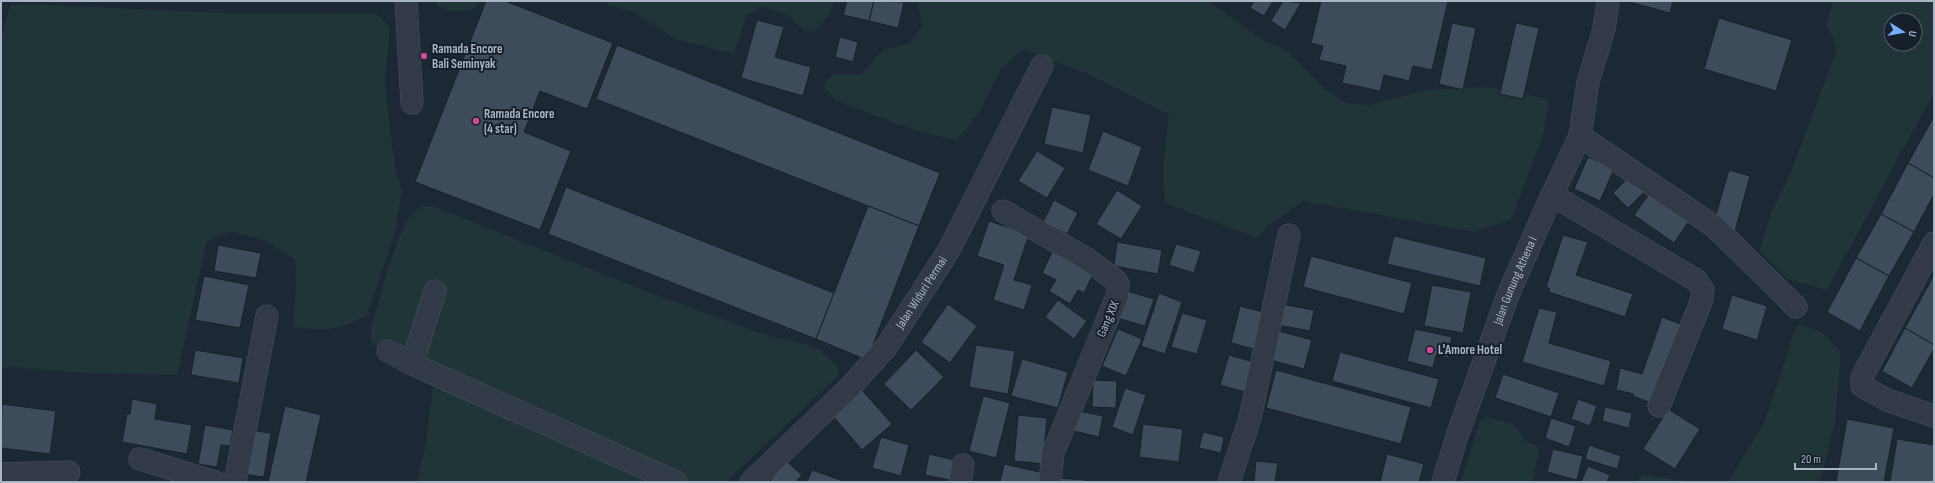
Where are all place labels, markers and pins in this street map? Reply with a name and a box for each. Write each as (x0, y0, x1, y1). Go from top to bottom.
place label: Ramada Encore Bali Seminyak (432, 41, 503, 72)
marker: Ramada Encore Bali Seminyak (419, 51, 429, 61)
place label: Ramada Encore (4 star) (484, 106, 555, 137)
marker: Ramada Encore (4 star) (471, 116, 481, 126)
place label: L'Amore Hotel (1438, 342, 1502, 358)
marker: L'Amore Hotel (1425, 345, 1435, 355)

